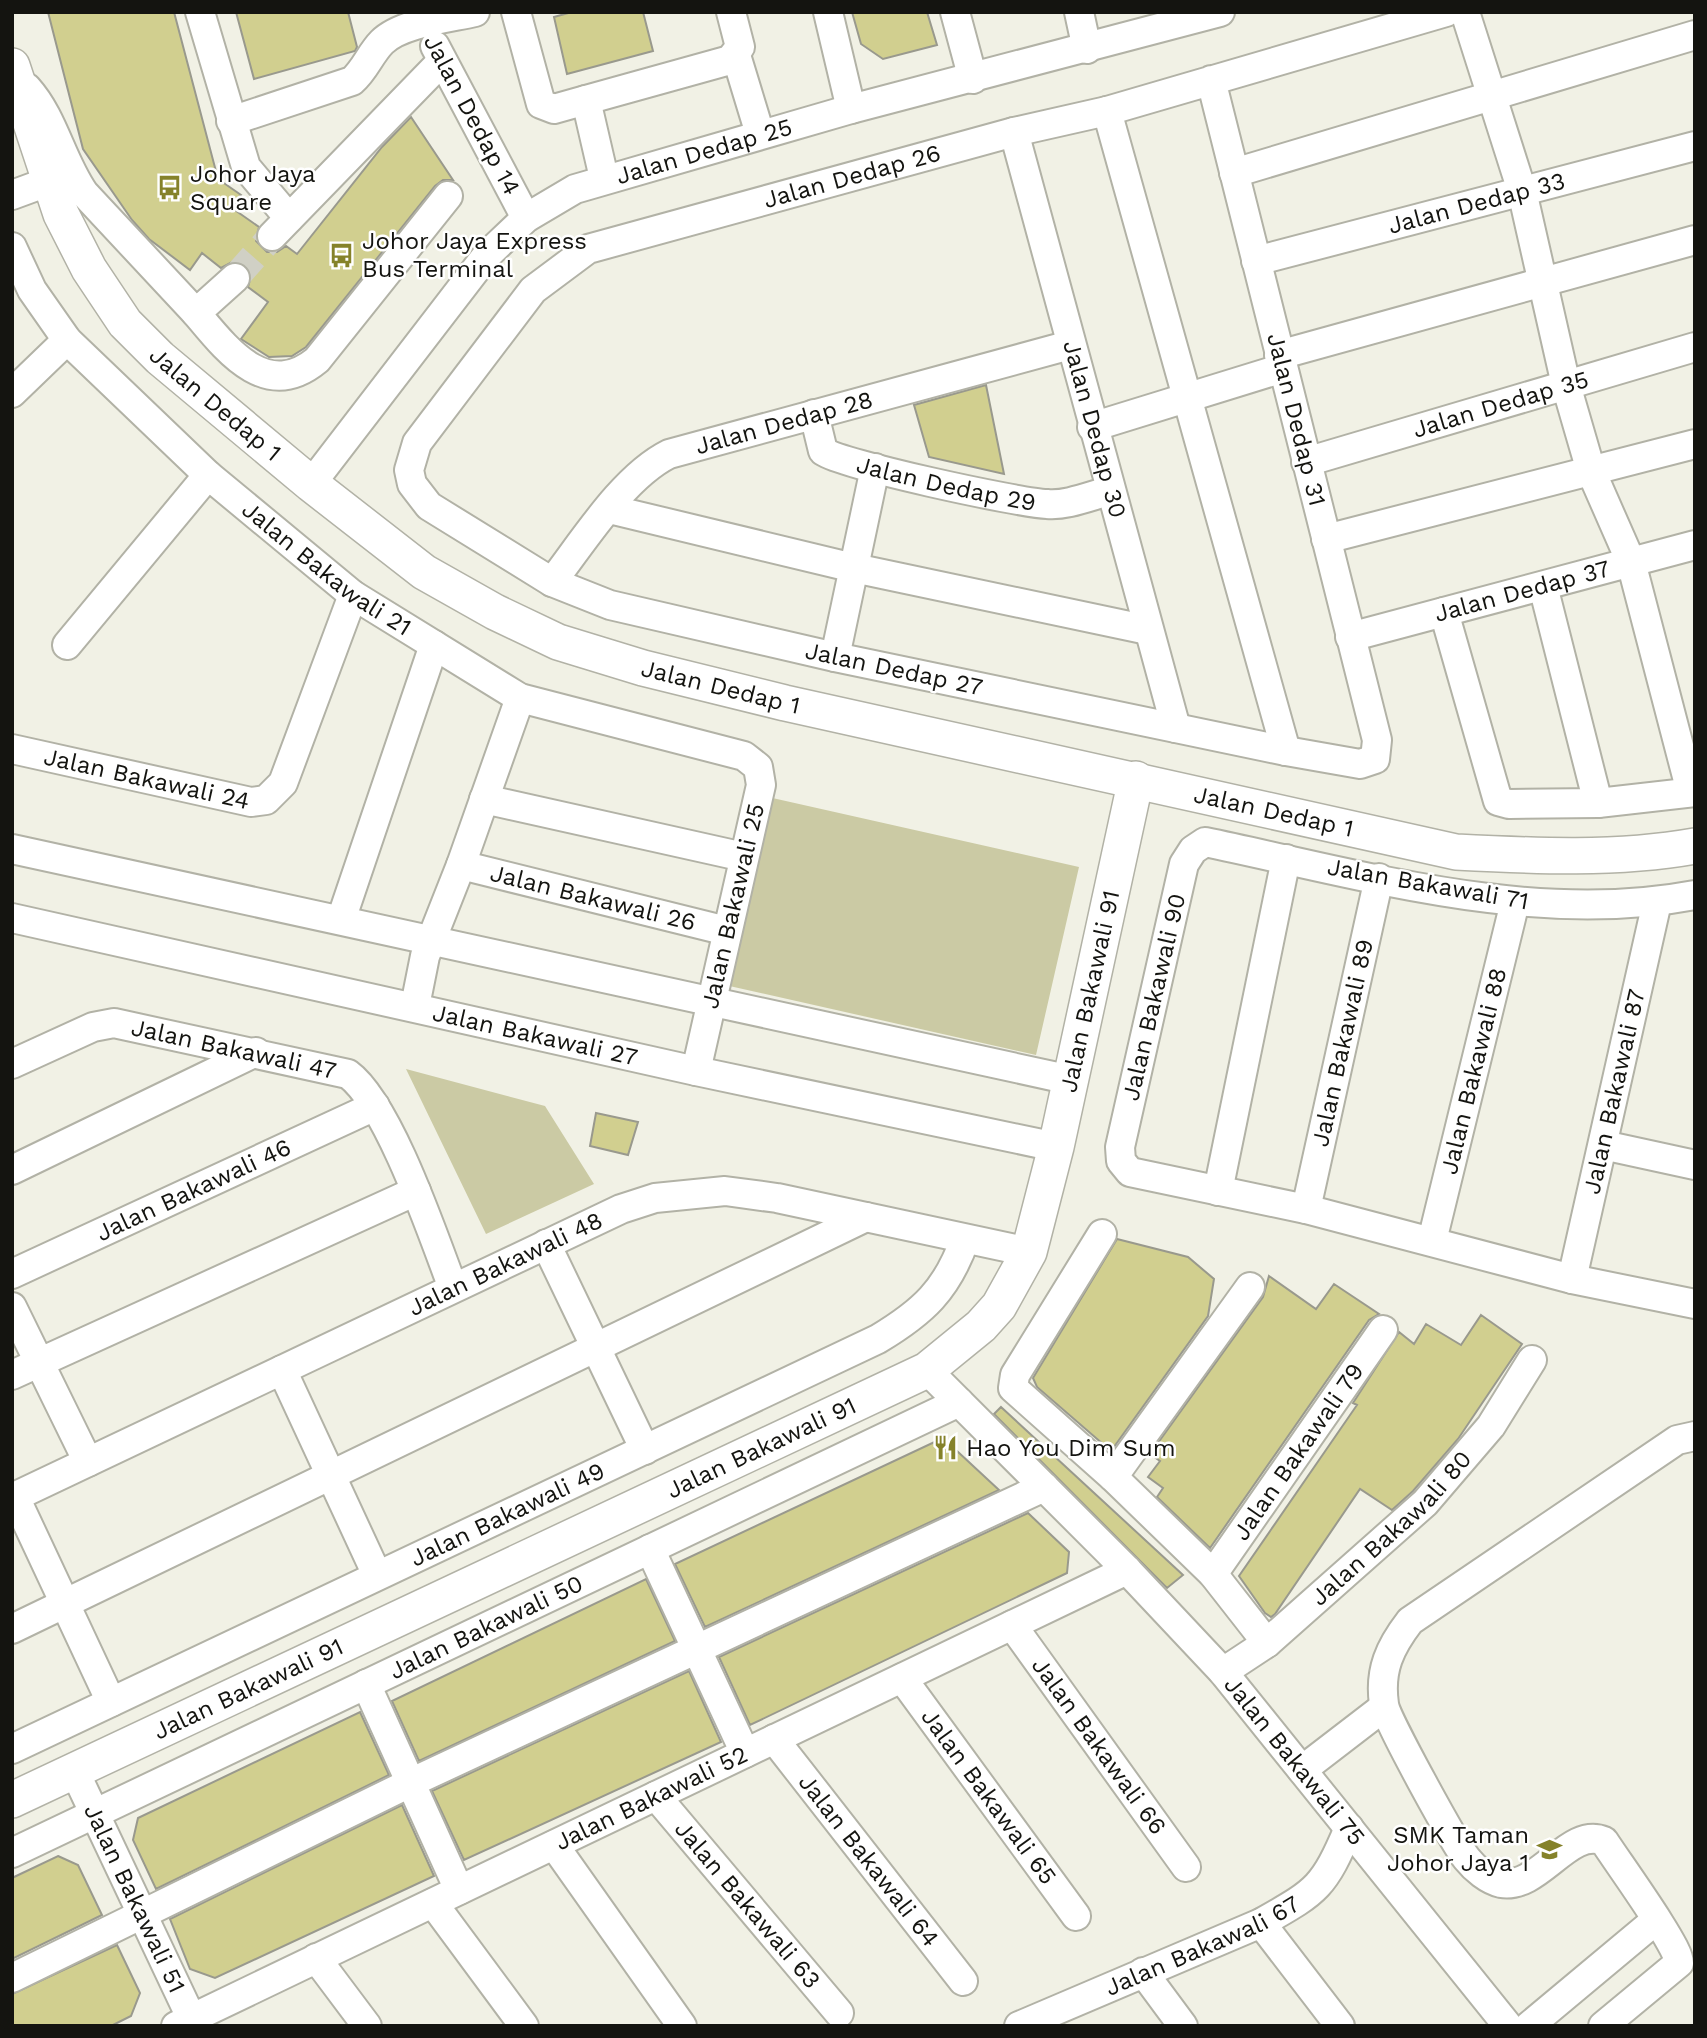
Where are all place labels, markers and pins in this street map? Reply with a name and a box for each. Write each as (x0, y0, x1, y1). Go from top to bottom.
place label: Johor Jaya Square (190, 160, 316, 216)
bus stop icon: Johor Jaya Square (156, 174, 184, 202)
place label: Johor Jaya Express Bus Terminal (362, 227, 587, 283)
bus stop icon: Johor Jaya Express Bus Terminal (328, 241, 356, 269)
restaurant icon: Hao You Dim Sum (932, 1434, 960, 1462)
place label: Hao You Dim Sum (966, 1434, 1176, 1462)
place label: SMK Taman Johor Jaya 1 (1387, 1821, 1529, 1877)
school or university icon: SMK Taman Johor Jaya 1 (1535, 1835, 1563, 1863)

